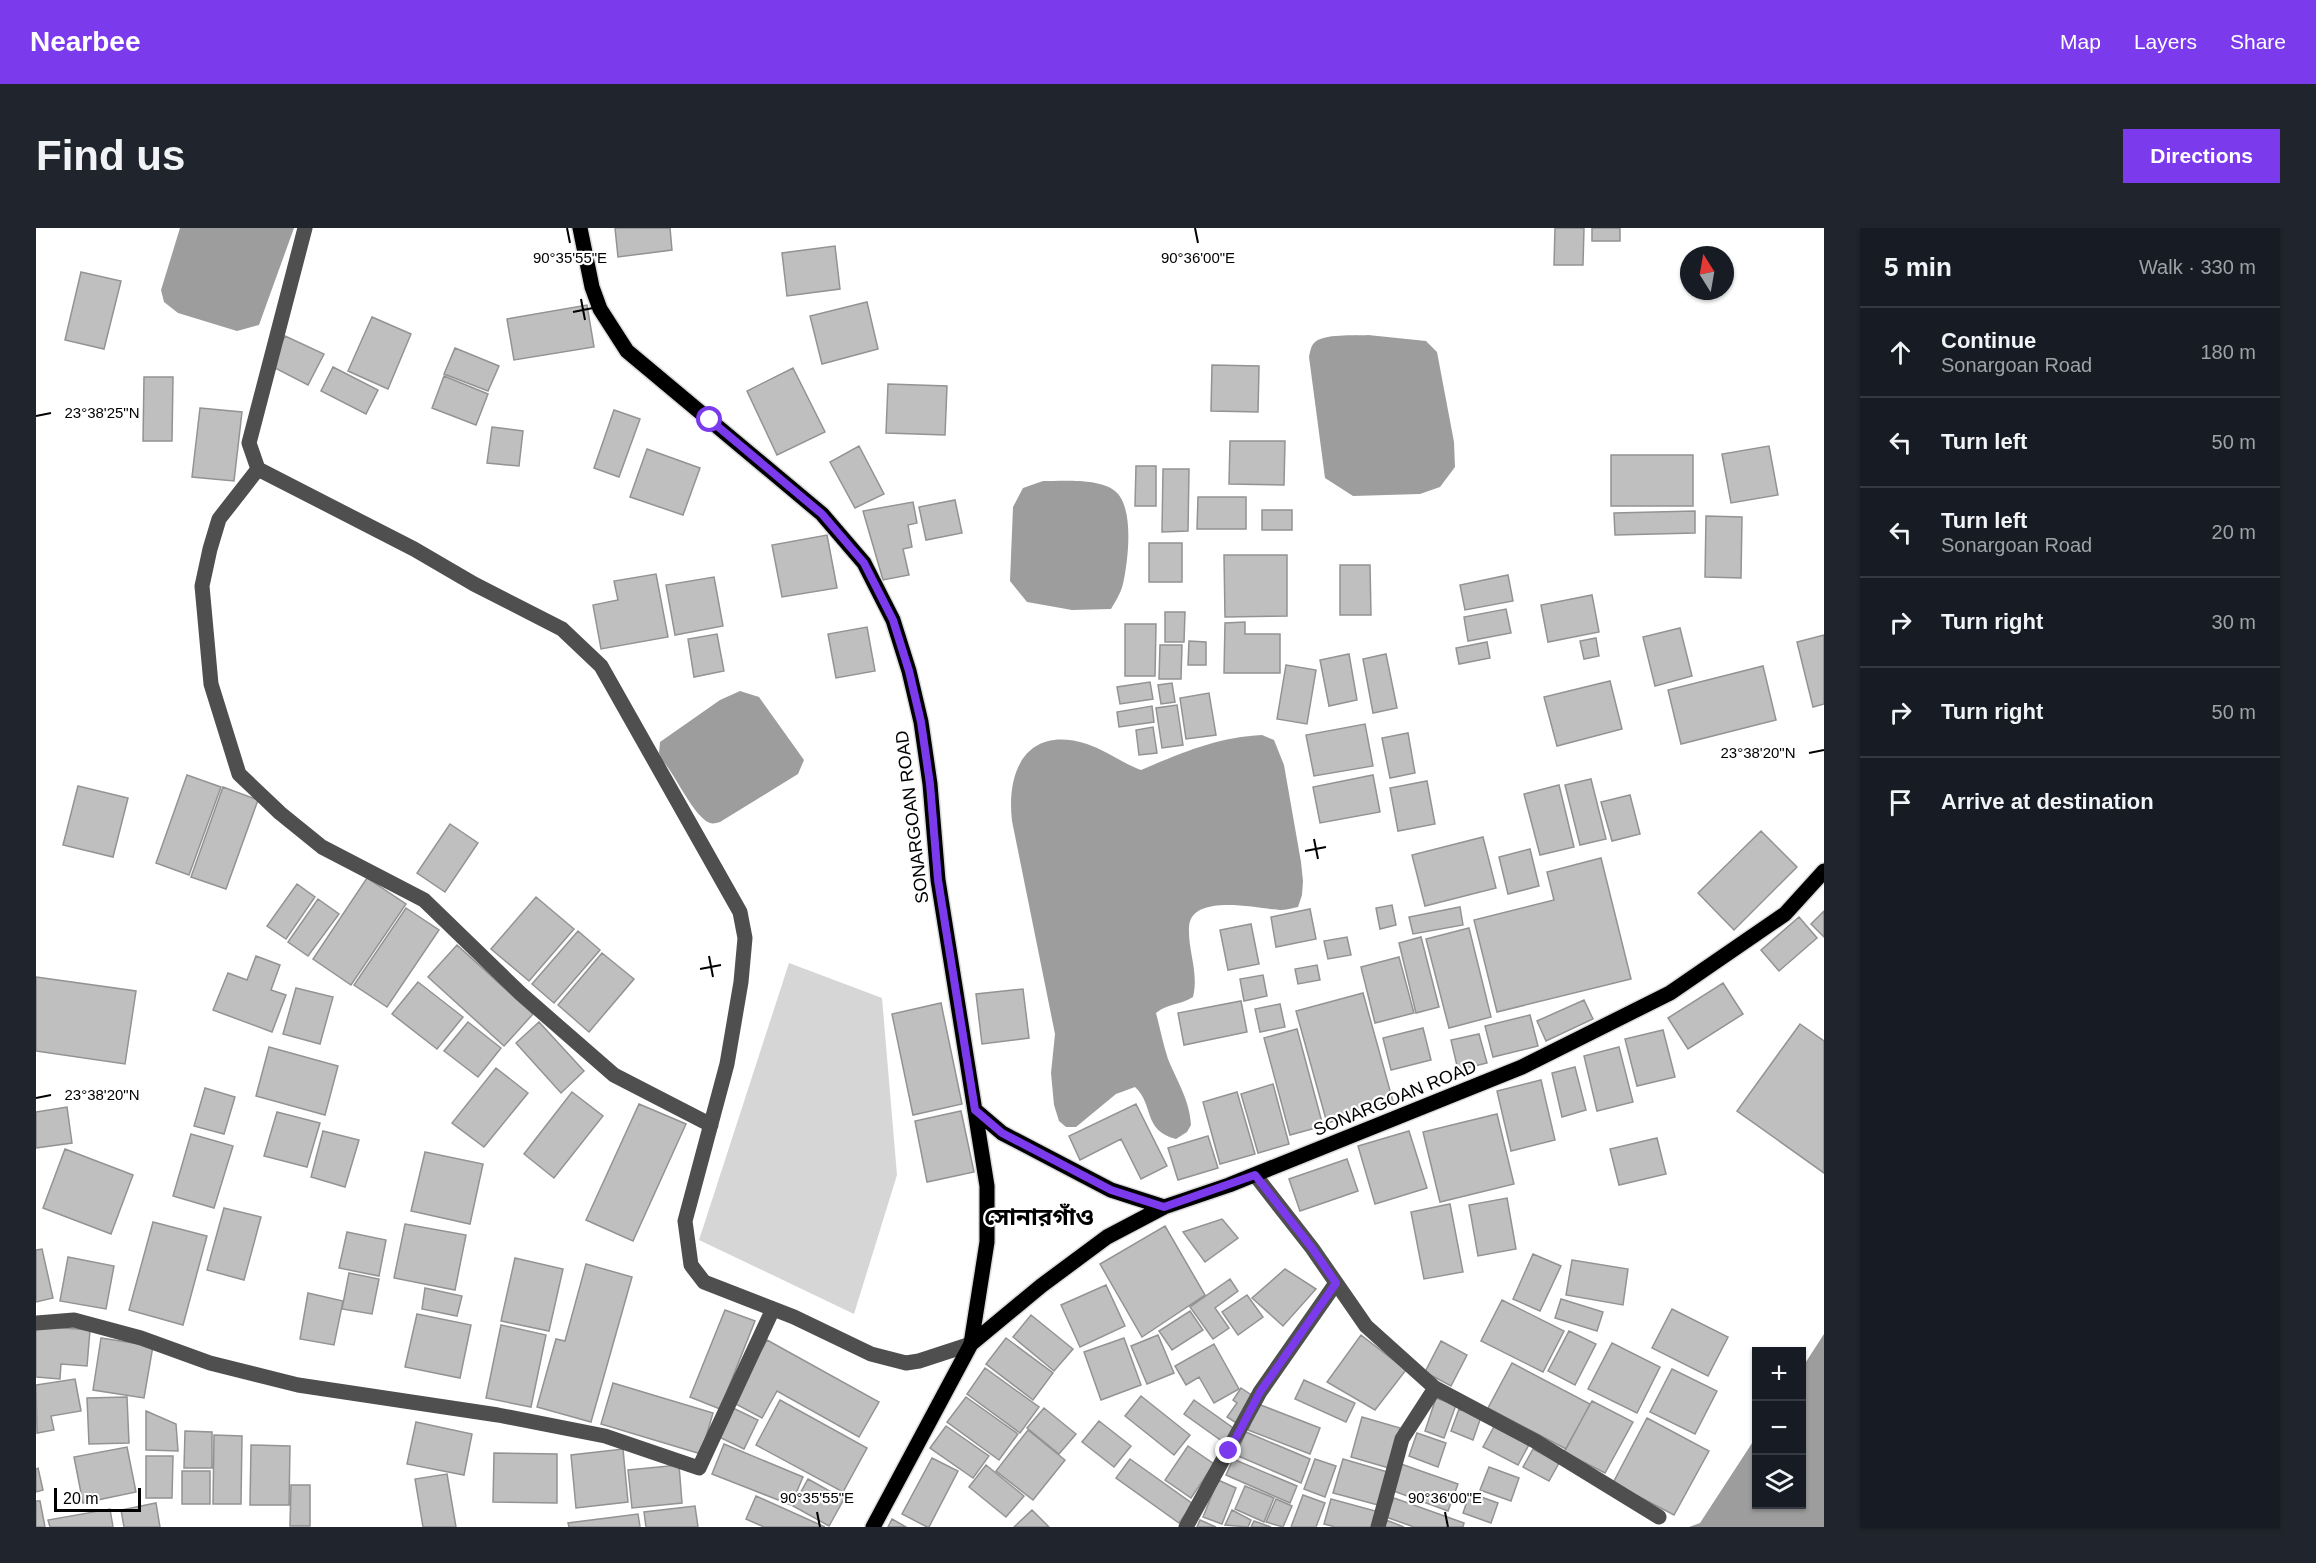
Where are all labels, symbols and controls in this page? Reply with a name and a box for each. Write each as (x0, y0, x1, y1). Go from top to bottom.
text: Nearbee (30, 26, 141, 57)
text: Map (2060, 30, 2101, 53)
text: Layers (2134, 30, 2197, 53)
text: Share (2230, 30, 2286, 53)
button: Directions (2123, 129, 2280, 183)
text: Find us (36, 132, 185, 179)
north arrow (1680, 246, 1734, 300)
text: 90°35'55"E (533, 249, 607, 266)
text: 90°36'00"E (1161, 249, 1235, 266)
text: 5 min (1884, 252, 1952, 282)
text: Walk · 330 m (2139, 256, 2256, 278)
text: Continue (1941, 328, 2036, 353)
icon: ahead (1884, 336, 1917, 369)
text: 180 m (2200, 341, 2256, 363)
text: Sonargoan Road (1941, 354, 2092, 376)
text: 23°38'25"N (64, 404, 140, 421)
route start (696, 406, 722, 432)
icon: left (1884, 426, 1917, 459)
text: Turn left (1941, 429, 2027, 454)
text: 50 m (2212, 431, 2256, 453)
text: Turn left (1941, 508, 2027, 533)
icon: left (1884, 516, 1917, 549)
text: 20 m (2212, 521, 2256, 543)
text: Sonargoan Road (1941, 534, 2092, 556)
icon: right (1884, 606, 1917, 639)
text: Turn right (1941, 609, 2043, 634)
text: 30 m (2212, 611, 2256, 633)
icon: right (1884, 696, 1917, 729)
text: Turn right (1941, 699, 2043, 724)
text: 50 m (2212, 701, 2256, 723)
street label: SONARGOAN ROAD (891, 729, 933, 905)
text: 23°38'20"N (1720, 744, 1796, 761)
icon: arrive (1884, 786, 1917, 819)
text: Arrive at destination (1941, 789, 2154, 814)
street label: SONARGOAN ROAD (1311, 1056, 1479, 1140)
text: 23°38'20"N (64, 1086, 140, 1103)
district label: সোনারগাঁও (984, 1203, 1094, 1230)
map controls (1752, 1347, 1806, 1509)
button: + (1752, 1347, 1806, 1401)
button: − (1752, 1401, 1806, 1455)
route end (1215, 1437, 1241, 1463)
button: layers (1752, 1455, 1806, 1509)
scale bar (54, 1485, 141, 1512)
text: 90°35'55"E (780, 1489, 854, 1506)
text: 90°36'00"E (1408, 1489, 1482, 1506)
text: 20 m (63, 1490, 99, 1507)

